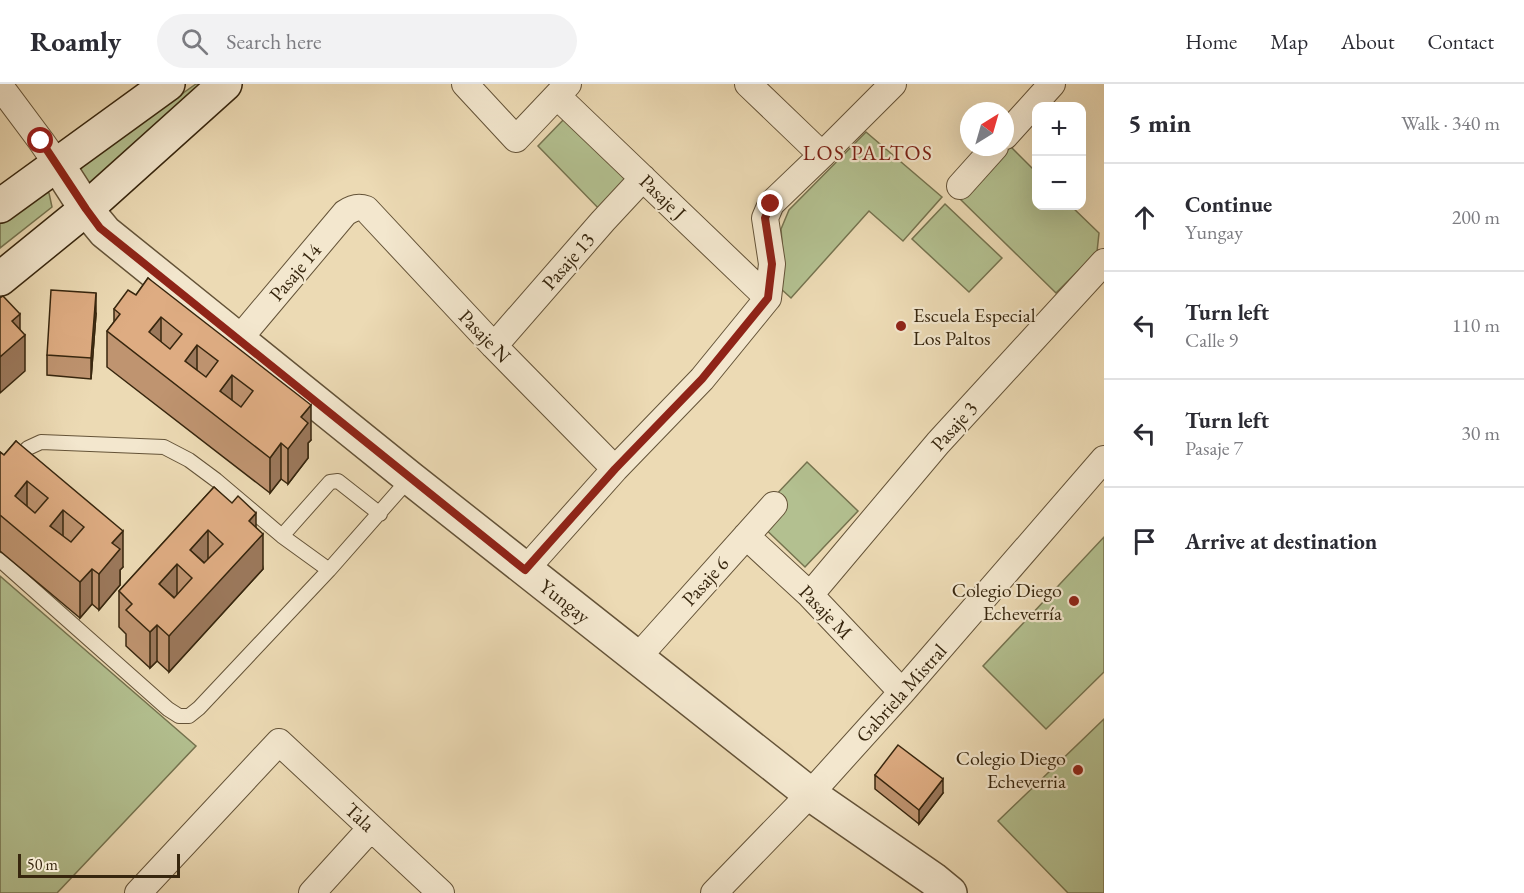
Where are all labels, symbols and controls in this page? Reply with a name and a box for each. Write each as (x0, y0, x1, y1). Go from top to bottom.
search box (157, 14, 577, 68)
text: Roamly (30, 23, 121, 59)
icon: search (178, 25, 211, 58)
text: Search here (226, 27, 322, 56)
text: Home (1185, 28, 1237, 55)
text: Map (1270, 28, 1308, 55)
text: About (1341, 28, 1394, 55)
text: Contact (1427, 28, 1494, 55)
north arrow (960, 102, 1014, 156)
map controls (1032, 102, 1086, 210)
button: + (1032, 102, 1086, 156)
text: 5 min (1128, 106, 1191, 140)
text: Walk · 340 m (1401, 110, 1500, 136)
route start (27, 127, 53, 153)
district label: LOS PALTOS (803, 139, 933, 166)
button: − (1032, 156, 1086, 210)
street label: Pasaje J (634, 168, 692, 226)
route end (757, 190, 783, 216)
text: Continue (1185, 190, 1272, 219)
icon: ahead (1128, 201, 1161, 234)
text: 200 m (1452, 204, 1500, 230)
text: Yungay (1185, 219, 1243, 245)
street label: Pasaje 13 (536, 227, 600, 295)
street label: Pasaje 14 (263, 237, 327, 306)
text: Turn left (1185, 298, 1269, 327)
place label: Escuela Especial Los Paltos (913, 302, 1036, 351)
street label: Pasaje N (453, 304, 517, 368)
icon: left (1128, 309, 1161, 342)
text: 110 m (1452, 312, 1500, 338)
marker: Escuela Especial Los Paltos (894, 319, 908, 333)
text: Calle 9 (1185, 327, 1238, 353)
street label: Pasaje 3 (925, 396, 983, 456)
text: Turn left (1185, 406, 1269, 435)
icon: left (1128, 417, 1161, 450)
text: 30 m (1461, 420, 1500, 446)
text: Pasaje 7 (1185, 435, 1243, 461)
icon: arrive (1128, 525, 1161, 558)
text: Arrive at destination (1185, 527, 1377, 556)
street label: Pasaje 6 (676, 550, 734, 611)
street label: Yungay (534, 573, 596, 629)
place label: Colegio Diego Echeverría (952, 577, 1062, 626)
street label: Pasaje M (794, 579, 858, 645)
marker: Colegio Diego Echeverría (1067, 594, 1081, 608)
street label: Gabriela Mistral (850, 638, 952, 748)
place label: Colegio Diego Echeverria (956, 745, 1066, 794)
marker: Colegio Diego Echeverria (1071, 763, 1085, 777)
street label: Tala (339, 797, 381, 837)
scale bar (18, 851, 180, 878)
text: 50 m (27, 854, 58, 875)

